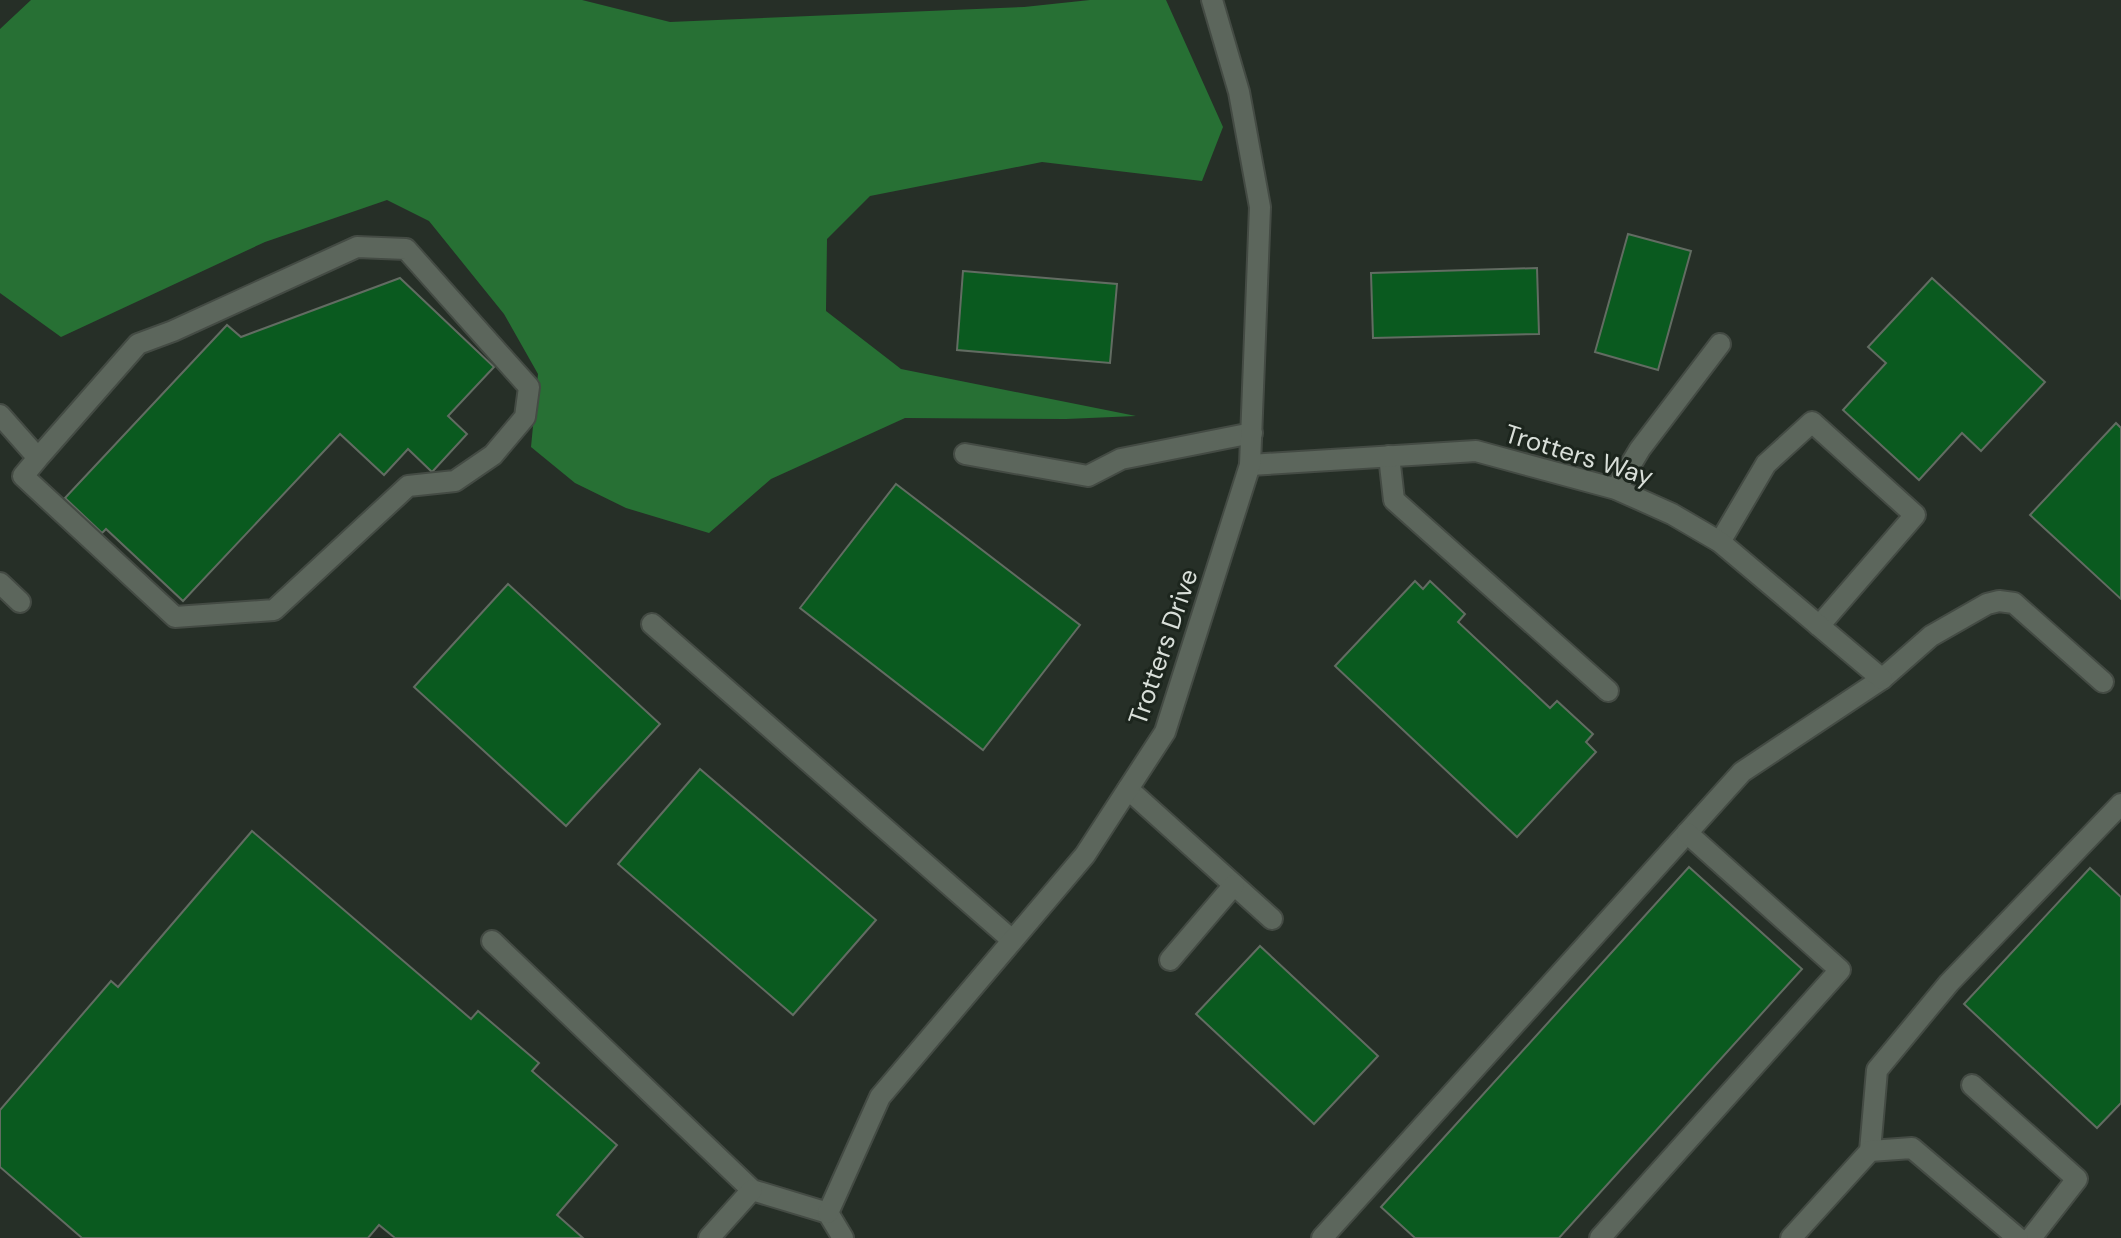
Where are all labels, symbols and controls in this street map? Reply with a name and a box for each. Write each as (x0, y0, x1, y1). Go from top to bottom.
street label: Trotters Way (1501, 416, 1657, 494)
street label: Trotters Drive (1120, 564, 1206, 730)

